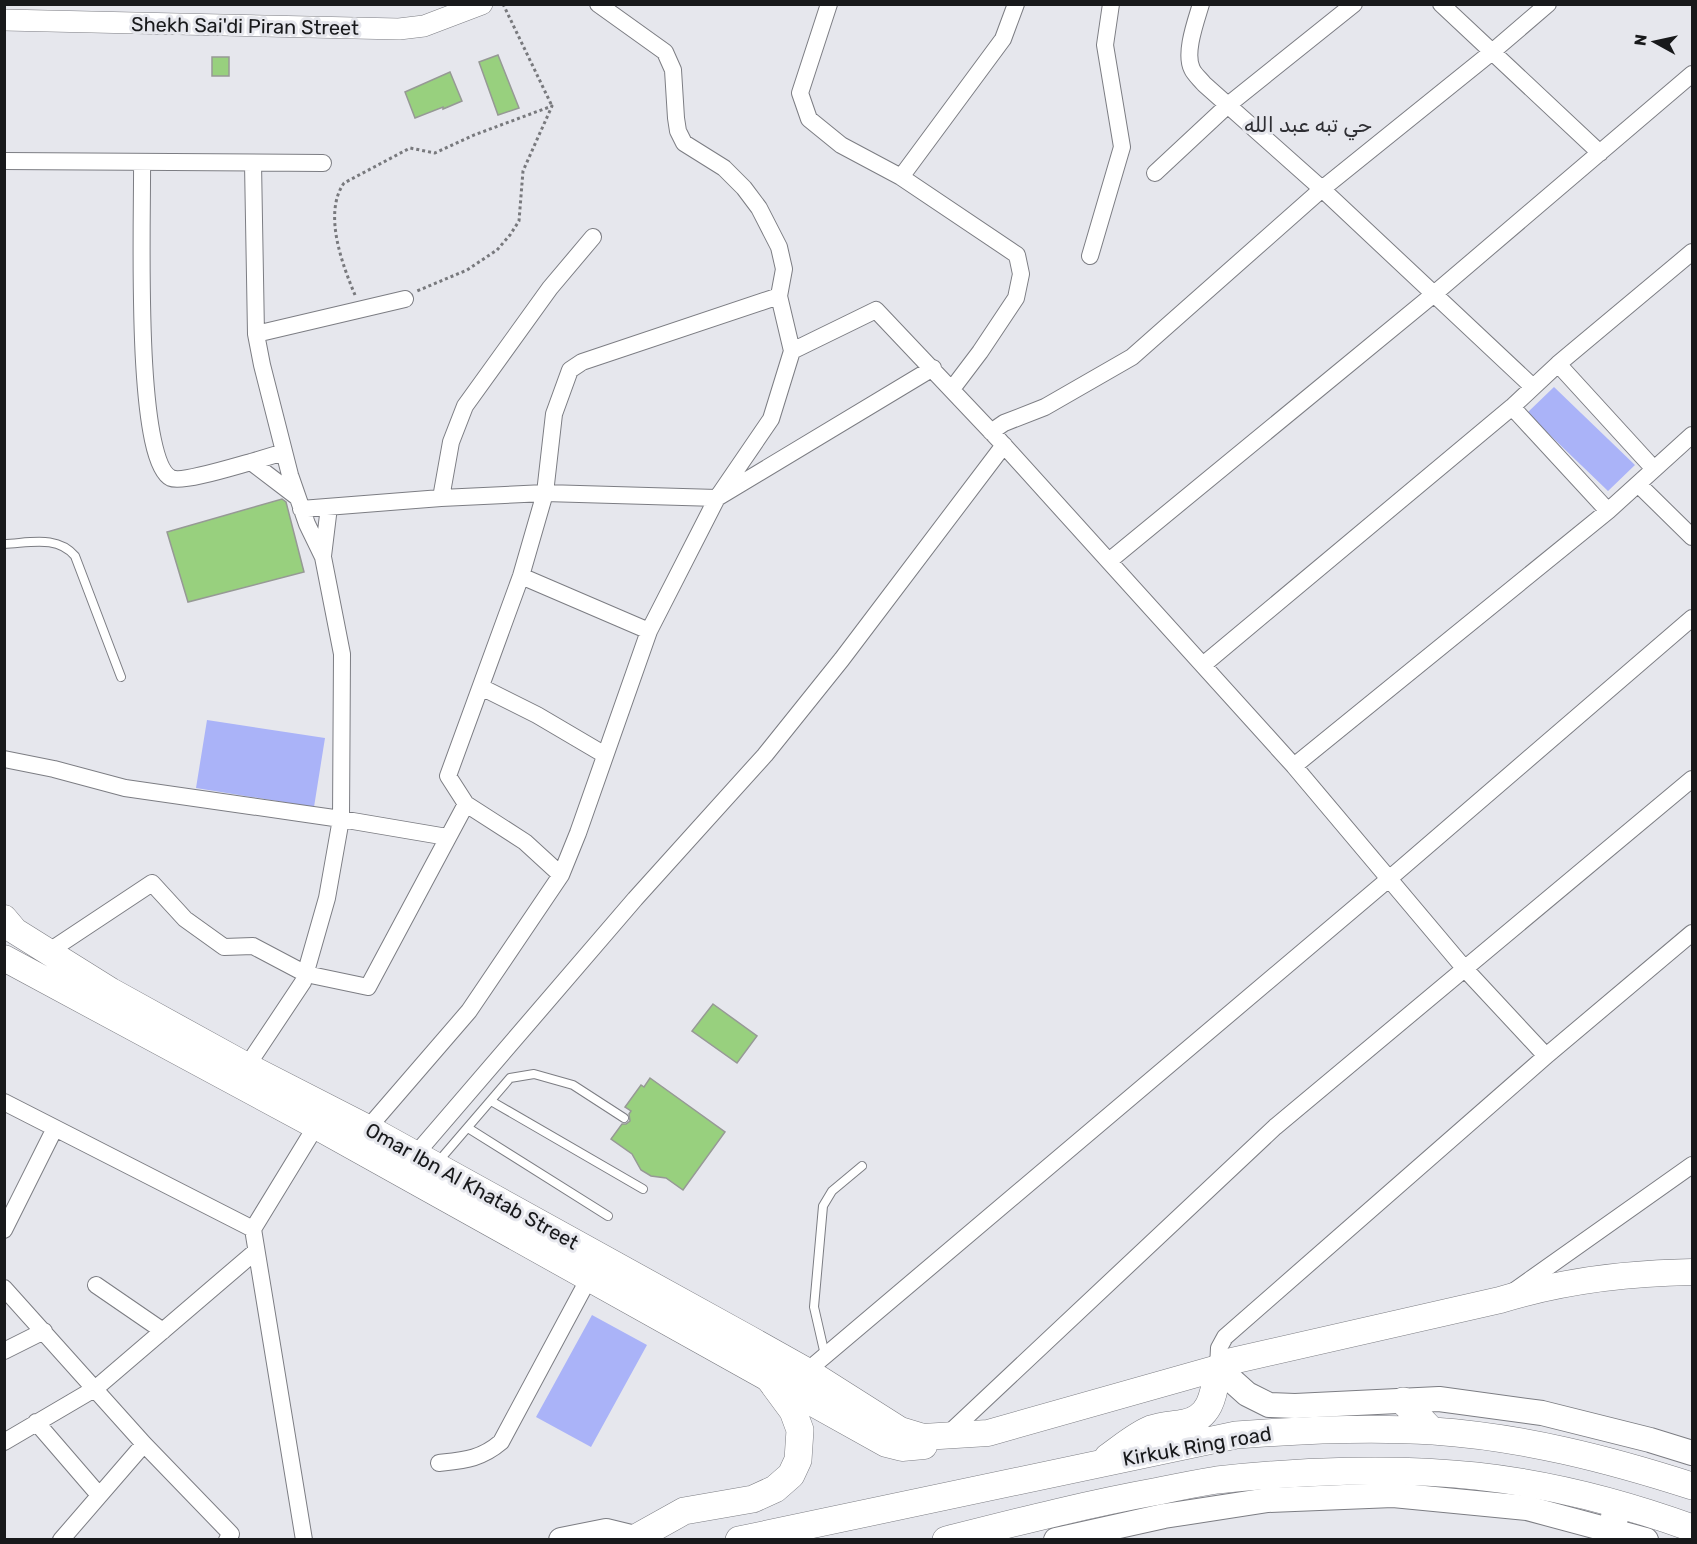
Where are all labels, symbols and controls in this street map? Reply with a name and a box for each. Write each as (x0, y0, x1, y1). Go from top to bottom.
street label: Shekh Sai'di Piran Street (131, 12, 359, 40)
north arrow (1625, 12, 1685, 72)
text: N (1630, 33, 1651, 47)
district label: حي تبه عبد الله (1244, 112, 1372, 141)
street label: Omar Ibn Al Khatab Street (361, 1117, 583, 1255)
street label: Kirkuk Ring road (1121, 1421, 1273, 1471)

